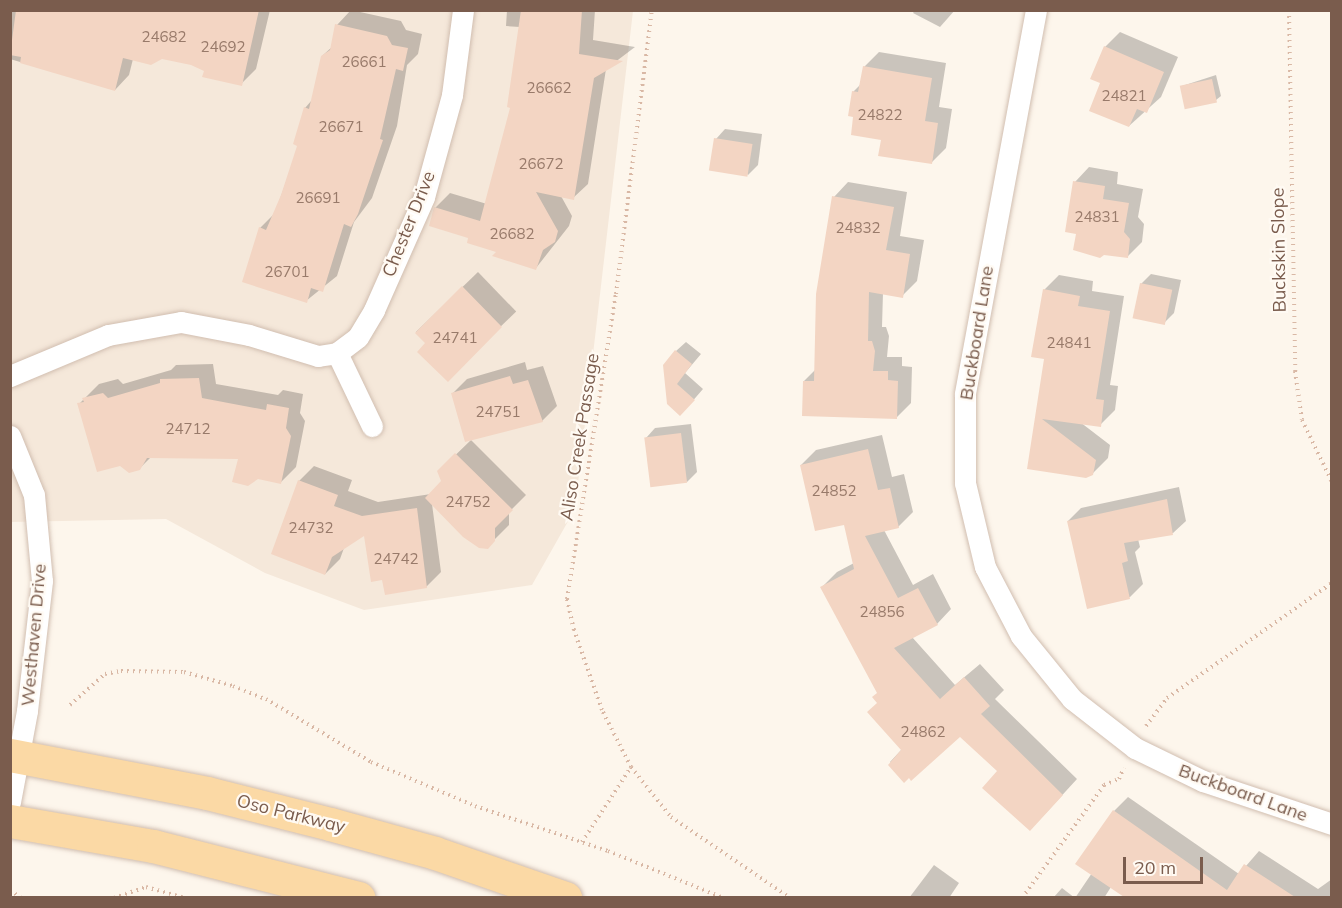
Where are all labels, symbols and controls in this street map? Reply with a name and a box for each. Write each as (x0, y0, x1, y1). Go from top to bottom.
house number: 24682 (142, 28, 186, 46)
house number: 24692 (201, 38, 245, 56)
house number: 26661 (342, 53, 386, 71)
house number: 26662 (527, 79, 571, 97)
house number: 24821 (1102, 87, 1146, 105)
house number: 24822 (858, 106, 902, 124)
house number: 26671 (319, 118, 363, 136)
house number: 26672 (519, 155, 563, 173)
street label: Chester Drive (378, 168, 440, 280)
street label: Buckskin Slope (1267, 187, 1291, 313)
house number: 26691 (296, 189, 340, 207)
house number: 24831 (1075, 208, 1119, 226)
house number: 24832 (836, 219, 880, 237)
house number: 26682 (490, 225, 534, 243)
house number: 26701 (265, 263, 309, 281)
street label: Buckboard Lane (956, 264, 998, 402)
house number: 24741 (433, 329, 477, 347)
house number: 24841 (1047, 334, 1091, 352)
street label: Aliso Creek Passage (556, 352, 604, 522)
house number: 24751 (476, 403, 520, 421)
house number: 24712 (166, 420, 210, 438)
house number: 24852 (812, 482, 856, 500)
house number: 24752 (446, 493, 490, 511)
house number: 24732 (289, 519, 333, 537)
house number: 24742 (374, 550, 418, 568)
street label: Westhaven Drive (17, 563, 51, 707)
house number: 24856 (860, 603, 904, 621)
house number: 24862 (901, 723, 945, 741)
street label: Buckboard Lane (1176, 760, 1310, 826)
street label: Oso Parkway (234, 790, 348, 838)
scale bar (1126, 845, 1206, 883)
text: 20 m (1134, 856, 1176, 879)

